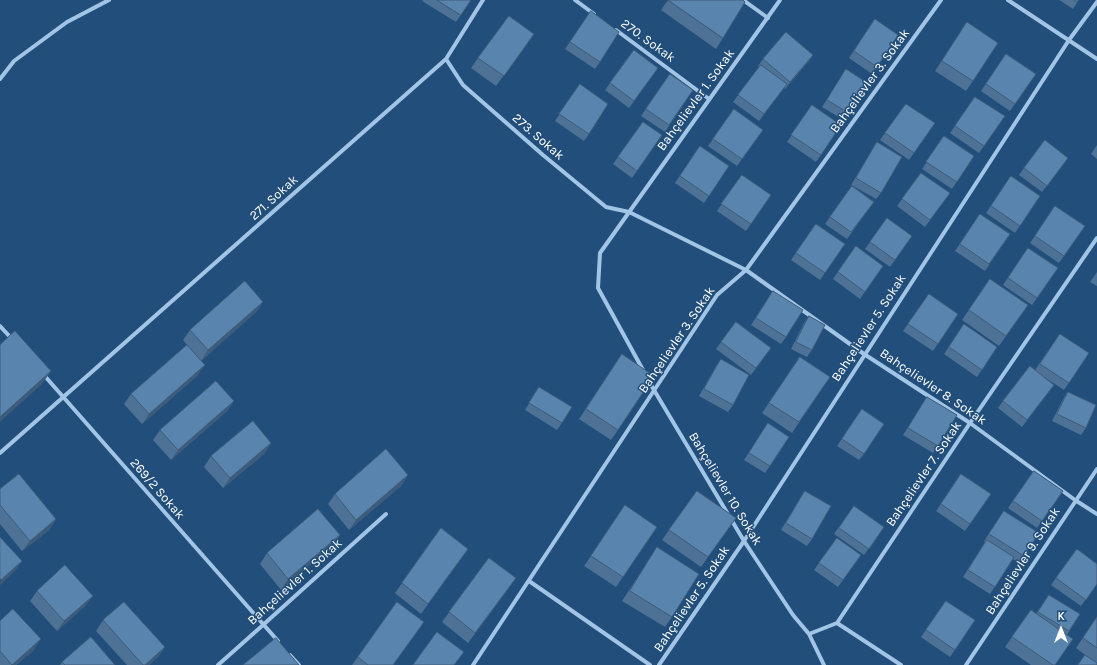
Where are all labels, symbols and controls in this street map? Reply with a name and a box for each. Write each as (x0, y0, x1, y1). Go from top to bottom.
street label: 270. Sokak (618, 16, 678, 66)
street label: Bahçelievler 3. Sokak (827, 26, 913, 136)
street label: Bahçelievler 1. Sokak (654, 46, 738, 154)
street label: 273. Sokak (509, 110, 567, 164)
street label: 271. Sokak (246, 172, 302, 224)
street label: Bahçelievler 5. Sokak (828, 271, 910, 385)
street label: Bahçelievler 3. Sokak (636, 284, 718, 396)
street label: Bahçelievler 8. Sokak (877, 345, 989, 429)
street label: Bahçelievler 7. Sokak (883, 418, 965, 530)
street label: Bahçelievler 10. Sokak (685, 429, 765, 549)
street label: 269/2 Sokak (126, 455, 188, 523)
street label: Bahçelievler 9. Sokak (982, 504, 1064, 618)
street label: Bahçelievler 1. Sokak (245, 535, 345, 629)
street label: Bahçelievler 5. Sokak (651, 543, 733, 655)
north arrow (1041, 609, 1081, 649)
text: K (1057, 610, 1065, 623)

